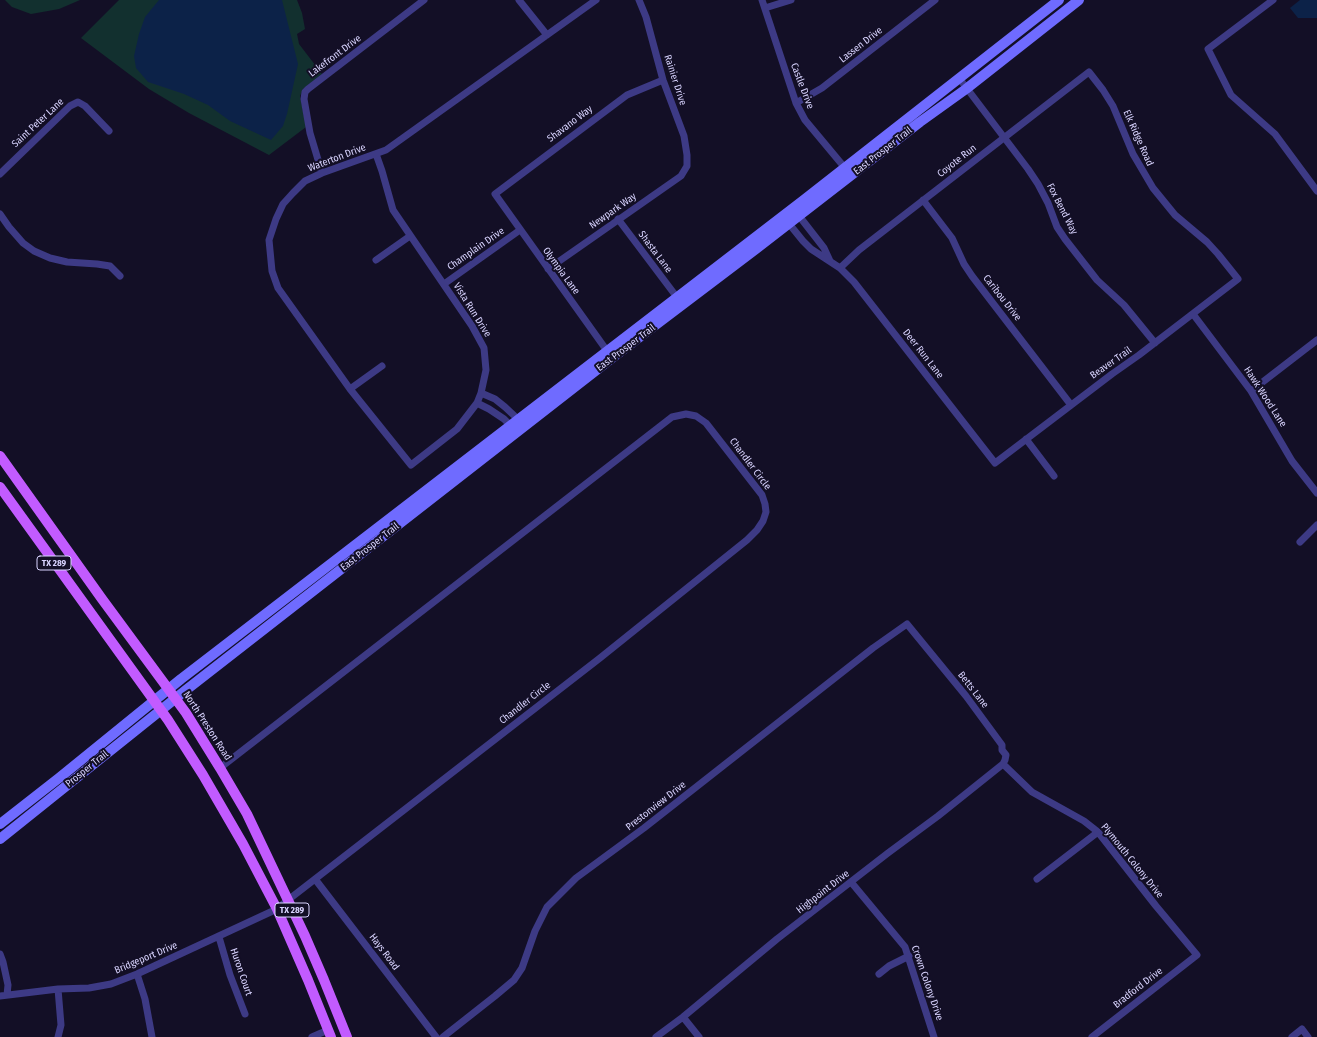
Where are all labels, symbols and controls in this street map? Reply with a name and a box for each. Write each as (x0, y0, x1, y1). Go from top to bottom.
street label: Lassen Drive (837, 24, 885, 66)
street label: Lakefront Drive (306, 32, 364, 80)
street label: Rainier Drive (661, 53, 689, 107)
street label: Castle Drive (788, 61, 816, 111)
street label: Saint Peter Lane (10, 96, 66, 150)
street label: Shavano Way (545, 103, 595, 145)
street label: Elk Ridge Road (1120, 108, 1156, 168)
street label: East Prosper Trail (851, 124, 915, 178)
street label: Waterton Drive (306, 142, 368, 174)
street label: Coyote Run (935, 142, 979, 180)
street label: Fox Bend Way (1044, 181, 1080, 237)
street label: Newpark Way (587, 190, 639, 232)
street label: Champlain Drive (445, 225, 507, 273)
street label: Shasta Lane (635, 229, 675, 275)
street label: Olympia Lane (540, 245, 582, 297)
street label: Caribou Drive (980, 273, 1024, 323)
street label: Vista Run Drive (451, 281, 493, 339)
street label: East Prosper Trail (594, 322, 658, 374)
street label: Deer Run Lane (900, 327, 946, 381)
street label: Beaver Trail (1088, 344, 1134, 382)
street label: Hawk Wood Lane (1241, 365, 1289, 429)
street label: Chandler Circle (727, 436, 773, 492)
street label: East Prosper Trail (338, 520, 402, 574)
road number: TX 289 (37, 556, 71, 570)
street label: Betts Lane (955, 669, 991, 711)
street label: Chandler Circle (497, 679, 553, 727)
street label: North Preston Road (180, 689, 234, 763)
street label: Prosper Trail (63, 748, 111, 790)
street label: Prestonview Drive (624, 779, 688, 833)
street label: Plymouth Colony Drive (1098, 821, 1166, 901)
street label: Highpoint Drive (794, 868, 852, 916)
road number: TX 289 (275, 903, 309, 917)
street label: Hays Road (366, 931, 402, 973)
street label: Bridgeport Drive (113, 939, 179, 977)
street label: Crown Colony Drive (909, 944, 945, 1022)
street label: Huron Court (227, 947, 255, 997)
street label: Bradford Drive (1111, 965, 1165, 1011)

